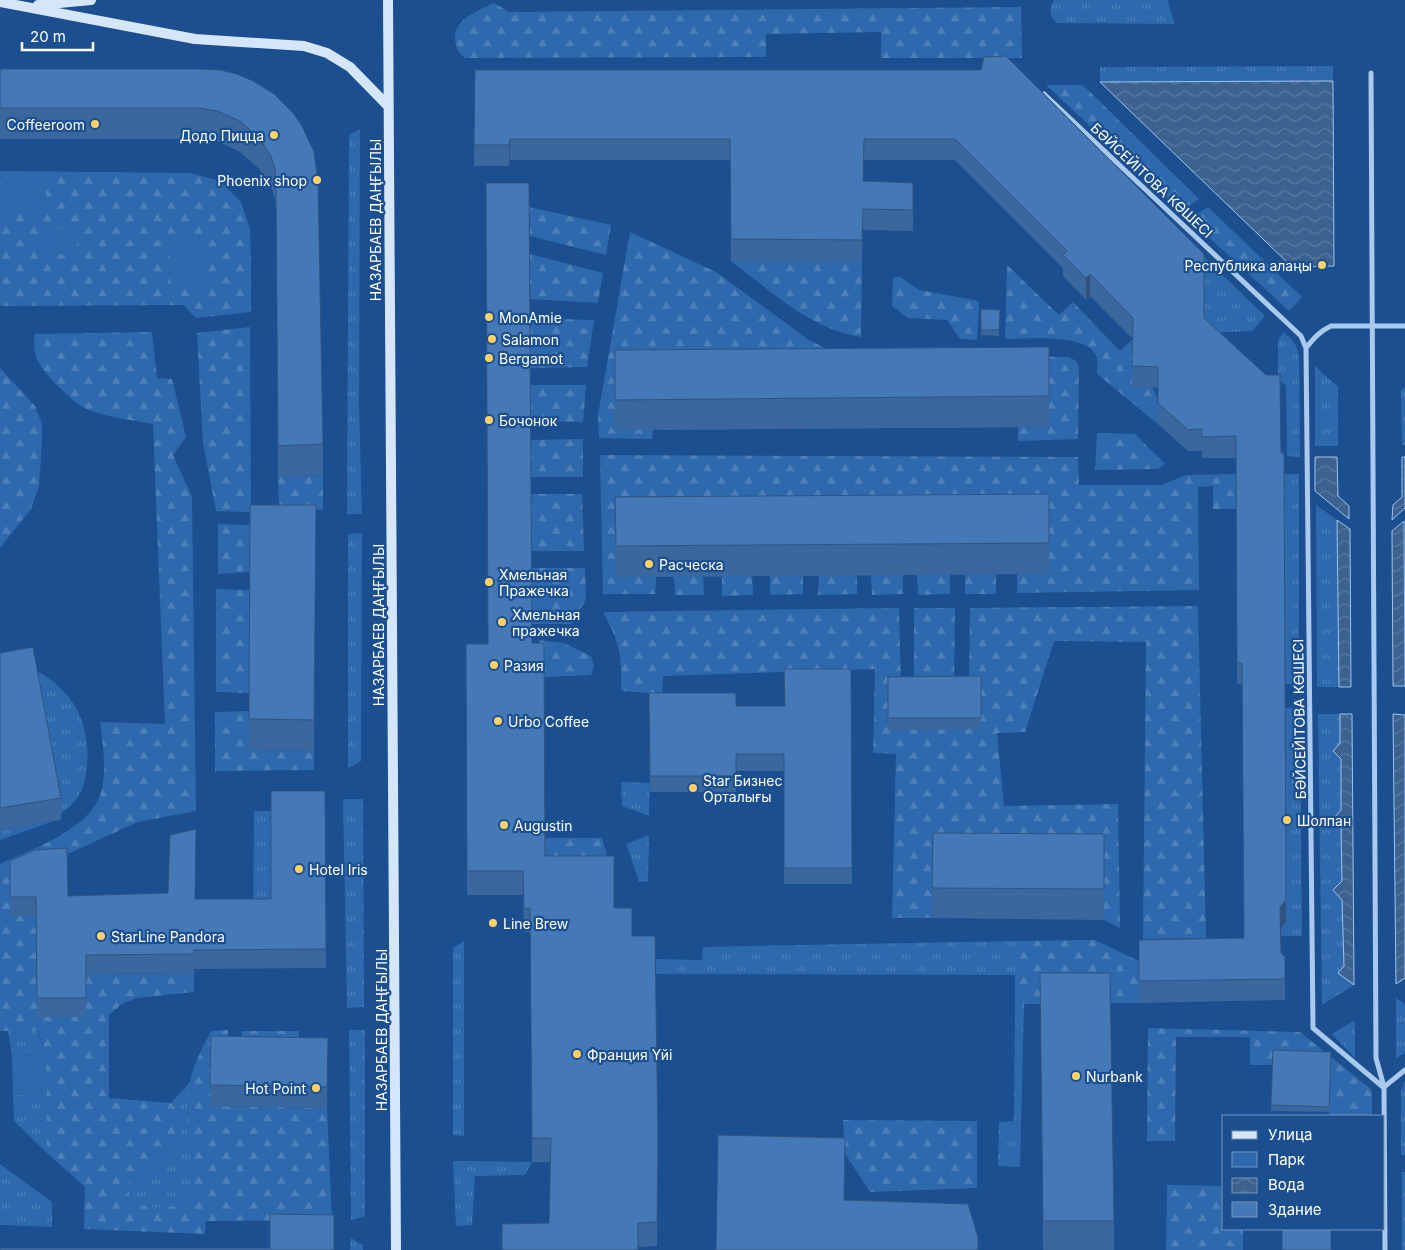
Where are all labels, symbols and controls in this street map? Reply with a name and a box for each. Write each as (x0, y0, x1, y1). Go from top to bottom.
scale bar (22, 20, 94, 52)
text: 20 m (30, 27, 66, 46)
place label: Coffeeroom (7, 116, 85, 133)
marker: Coffeeroom (89, 118, 101, 130)
street label: БӘЙСЕЙІТОВА КӨШЕСІ (1088, 118, 1217, 241)
place label: Додо Пицца (180, 127, 264, 144)
marker: Додо Пицца (268, 129, 280, 141)
street label: НАЗАРБАЕВ ДАҢҒЫЛЫ (367, 139, 384, 301)
place label: Phoenix shop (217, 172, 307, 189)
marker: Phoenix shop (311, 174, 323, 186)
place label: Республика алаңы (1185, 257, 1312, 274)
marker: Республика алаңы (1316, 259, 1328, 271)
place label: MonAmie (499, 309, 562, 326)
marker: MonAmie (483, 311, 495, 323)
place label: Salamon (502, 331, 559, 348)
marker: Salamon (486, 333, 498, 345)
place label: Bergamot (499, 350, 563, 367)
marker: Bergamot (483, 352, 495, 364)
place label: Бочонок (499, 412, 558, 429)
marker: Бочонок (483, 414, 495, 426)
street label: НАЗАРБАЕВ ДАҢҒЫЛЫ (370, 544, 387, 706)
place label: Расческа (659, 556, 724, 573)
marker: Расческа (643, 558, 655, 570)
place label: Хмельная Пражечка (499, 566, 569, 599)
marker: Хмельная Пражечка (483, 576, 495, 588)
place label: Хмельная пражечка (512, 606, 580, 639)
marker: Хмельная пражечка (496, 616, 508, 628)
street label: БӘЙСЕЙІТОВА КӨШЕСІ (1288, 639, 1309, 799)
place label: Разия (504, 657, 544, 674)
marker: Разия (488, 659, 500, 671)
place label: Urbo Coffee (508, 713, 589, 730)
marker: Urbo Coffee (492, 715, 504, 727)
place label: Star Бизнес Орталығы (703, 772, 782, 805)
marker: Star Бизнес Орталығы (687, 782, 699, 794)
place label: Шолпан (1297, 812, 1351, 829)
marker: Шолпан (1281, 814, 1293, 826)
place label: Augustin (514, 817, 572, 834)
marker: Augustin (498, 819, 510, 831)
place label: Hotel Iris (309, 861, 368, 878)
marker: Hotel Iris (293, 863, 305, 875)
place label: Line Brew (503, 915, 568, 932)
marker: Line Brew (487, 917, 499, 929)
place label: StarLine Pandora (111, 928, 225, 945)
marker: StarLine Pandora (95, 930, 107, 942)
street label: НАЗАРБАЕВ ДАҢҒЫЛЫ (373, 949, 390, 1111)
place label: Франция Үйі (587, 1046, 672, 1063)
marker: Франция Үйі (571, 1048, 583, 1060)
place label: Nurbank (1086, 1068, 1143, 1085)
marker: Nurbank (1070, 1070, 1082, 1082)
place label: Hot Point (245, 1080, 306, 1097)
marker: Hot Point (310, 1082, 322, 1094)
legend (1222, 1115, 1385, 1230)
text: Улица (1268, 1125, 1312, 1144)
text: Парк (1268, 1150, 1305, 1169)
text: Вода (1268, 1175, 1305, 1194)
text: Здание (1268, 1200, 1322, 1219)

